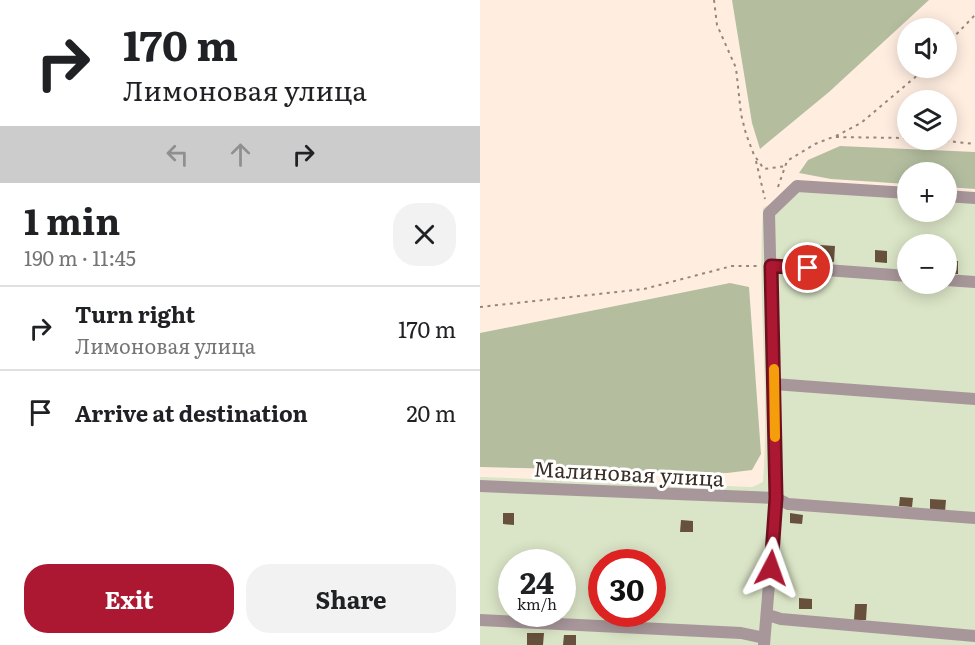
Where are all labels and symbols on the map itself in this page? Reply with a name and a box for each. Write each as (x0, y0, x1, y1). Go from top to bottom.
pin (782, 242, 833, 293)
street label: Малиновая улица (533, 452, 726, 493)
position arrow (739, 536, 803, 600)
speed limit sign: 30 (588, 549, 666, 627)

